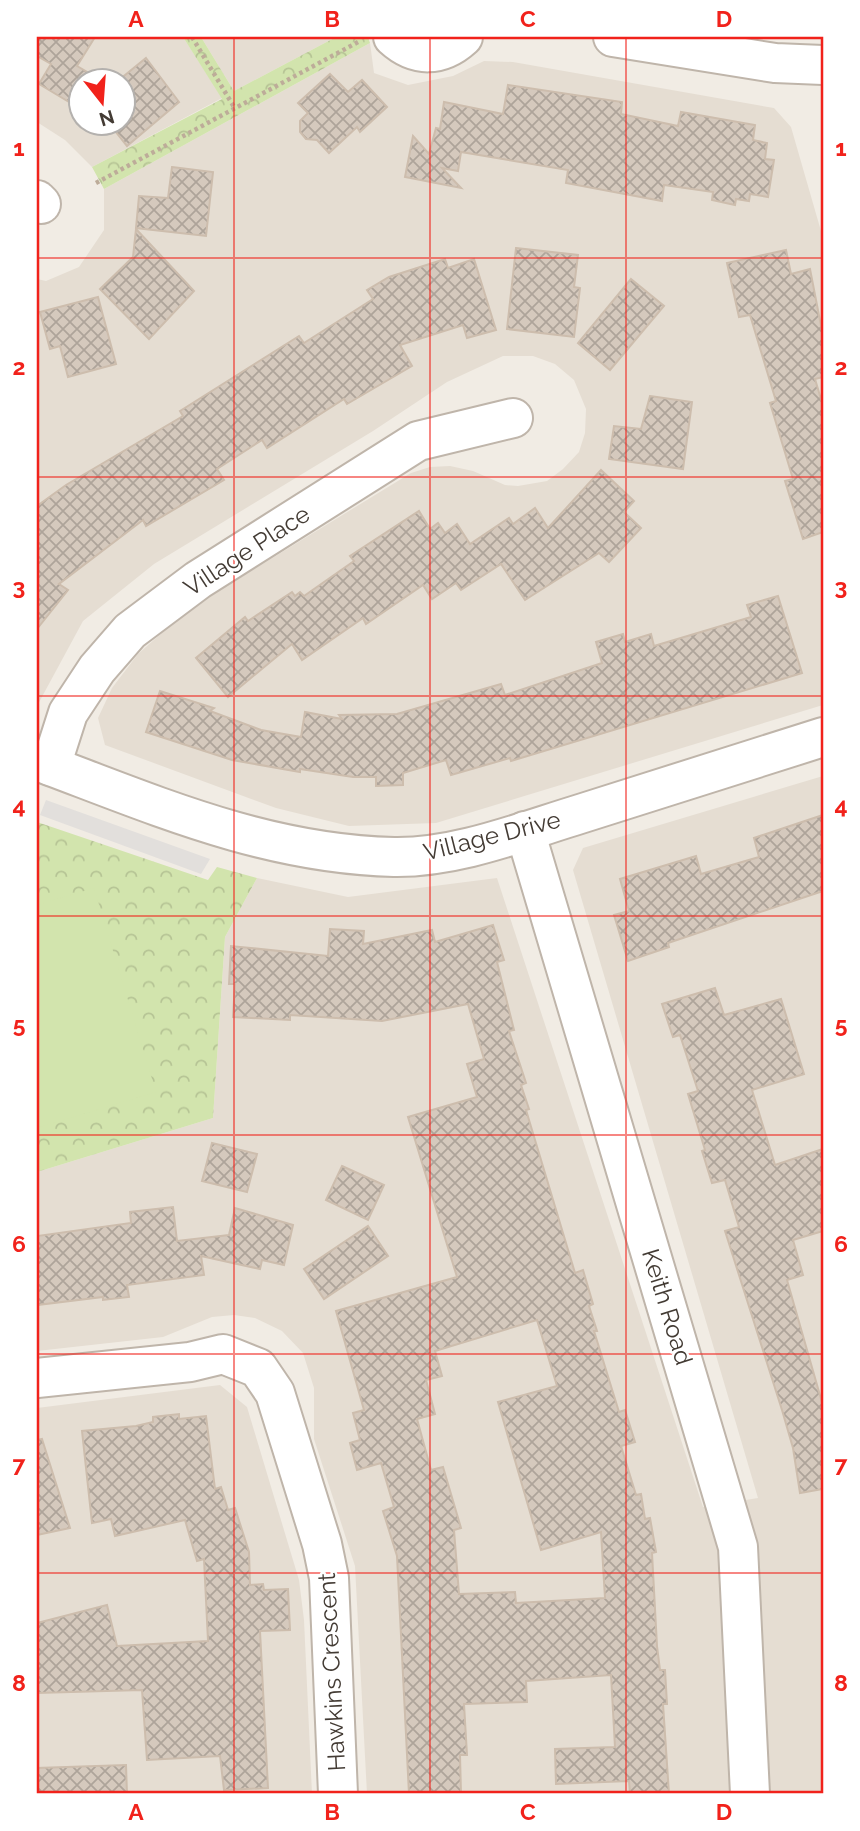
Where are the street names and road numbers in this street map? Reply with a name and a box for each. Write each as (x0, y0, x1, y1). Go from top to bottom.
street label: Village Place (178, 499, 315, 602)
street label: Village Drive (420, 805, 563, 867)
street label: Keith Road (636, 1245, 699, 1368)
street label: Hawkins Crescent (312, 1572, 351, 1772)

